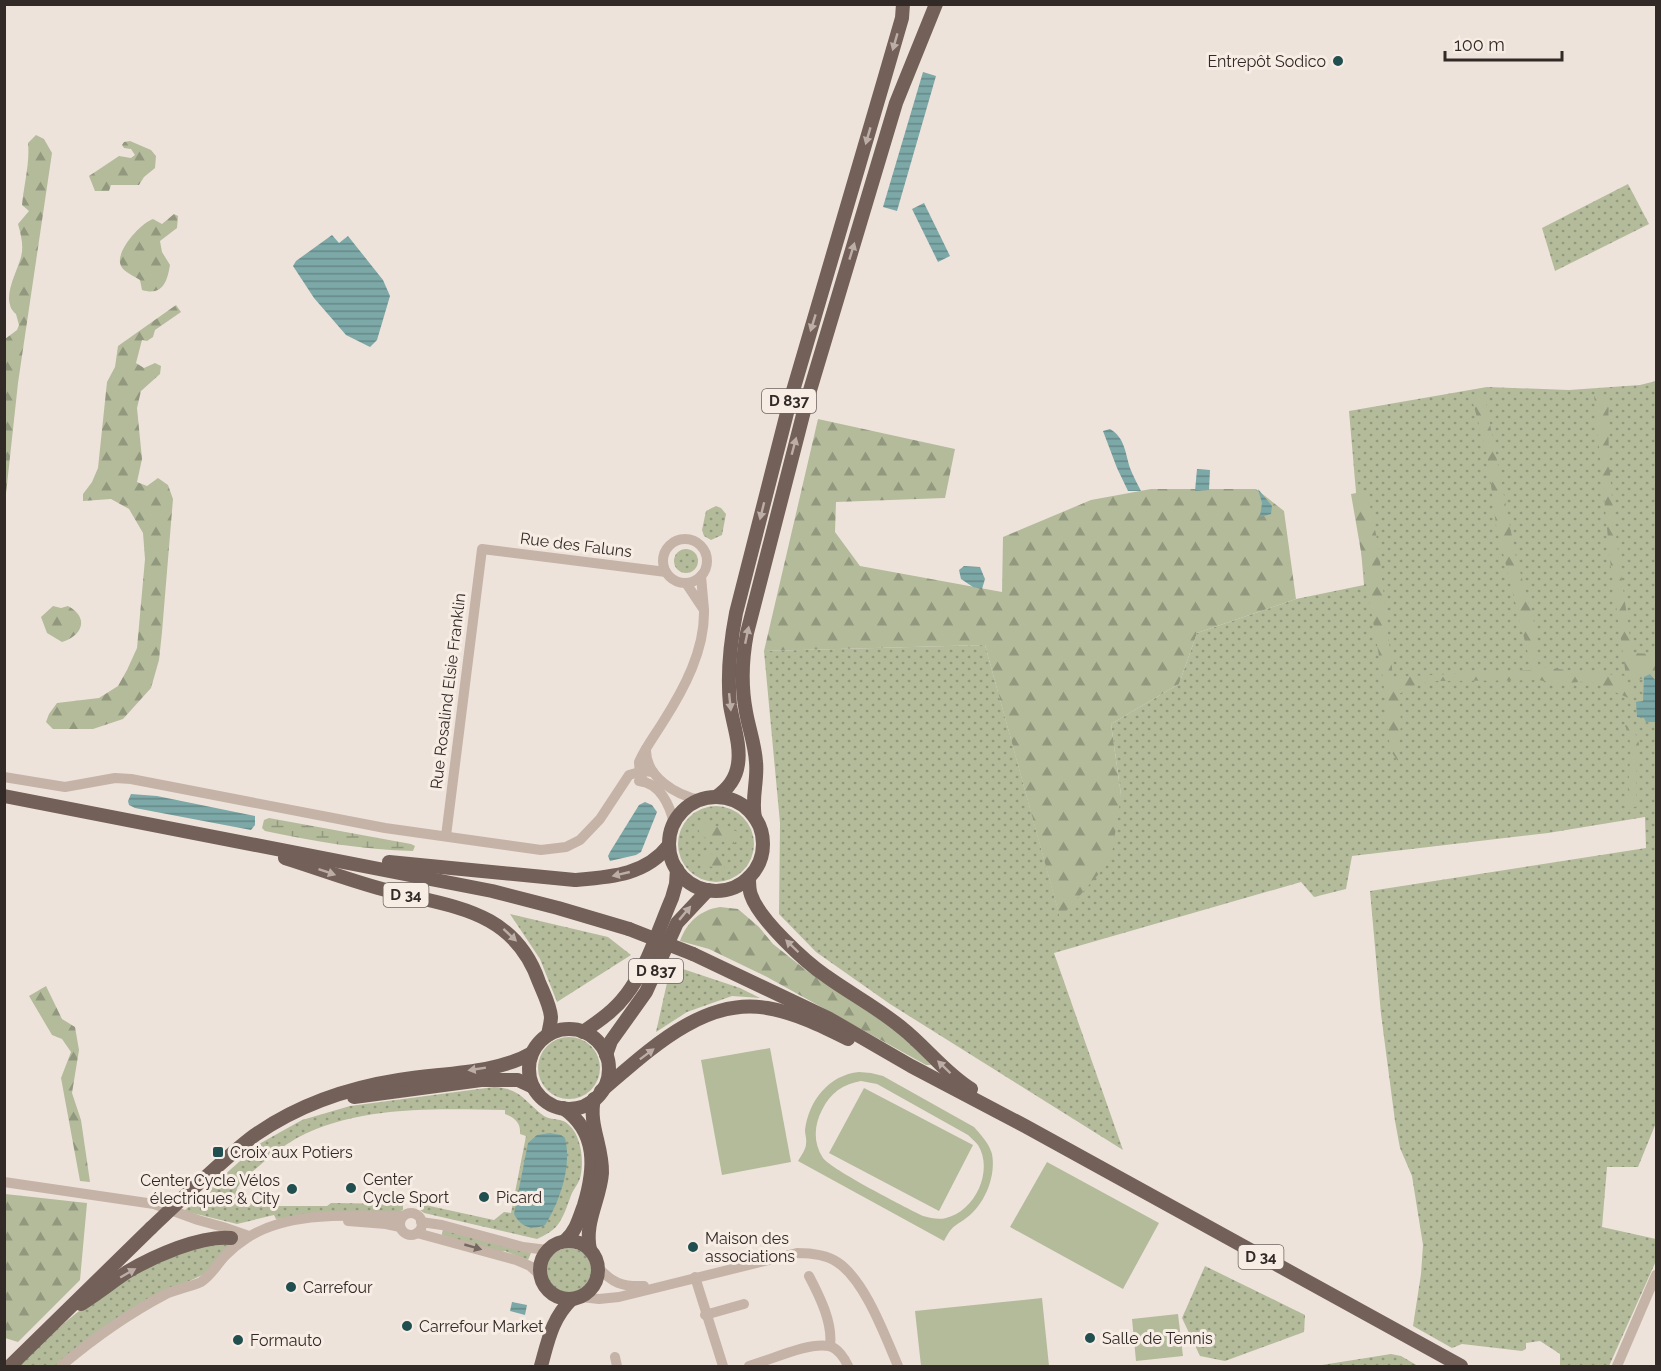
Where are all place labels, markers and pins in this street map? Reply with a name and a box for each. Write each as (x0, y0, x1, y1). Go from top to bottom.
place label: Entrepôt Sodico (1207, 52, 1326, 71)
marker: Entrepôt Sodico (1331, 54, 1345, 68)
place label: Croix aux Potiers (230, 1143, 353, 1162)
marker: Croix aux Potiers (211, 1145, 225, 1159)
place label: Center Cycle Sport (363, 1170, 450, 1207)
place label: Center Cycle Vélos électriques & City (140, 1171, 280, 1208)
marker: Center Cycle Sport (344, 1181, 358, 1195)
marker: Center Cycle Vélos électriques & City (285, 1182, 299, 1196)
place label: Picard (496, 1188, 542, 1207)
marker: Picard (477, 1190, 491, 1204)
place label: Maison des associations (705, 1229, 795, 1266)
marker: Maison des associations (686, 1240, 700, 1254)
place label: Carrefour (303, 1278, 373, 1297)
marker: Carrefour (284, 1280, 298, 1294)
place label: Carrefour Market (419, 1317, 544, 1336)
marker: Carrefour Market (400, 1319, 414, 1333)
place label: Salle de Tennis (1102, 1329, 1213, 1348)
place label: Formauto (250, 1331, 322, 1350)
marker: Salle de Tennis (1083, 1331, 1097, 1345)
marker: Formauto (231, 1333, 245, 1347)

